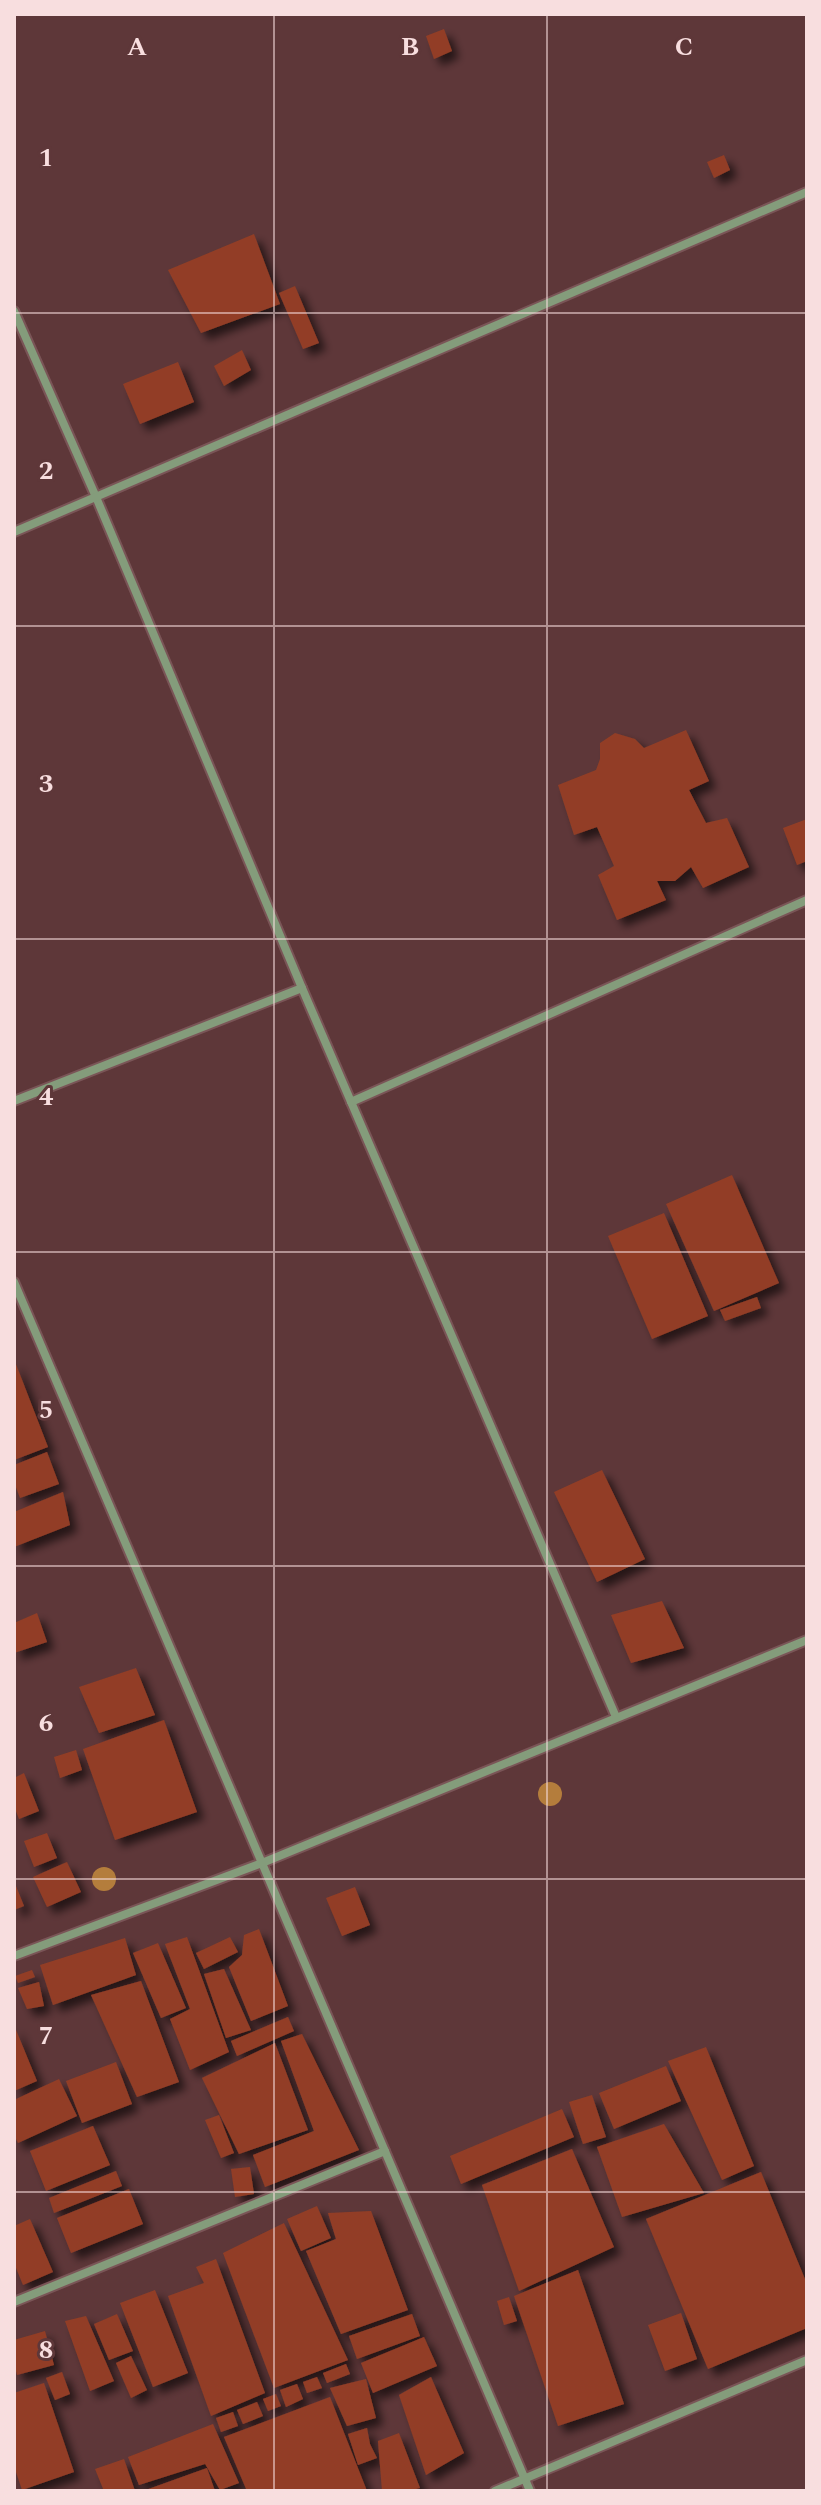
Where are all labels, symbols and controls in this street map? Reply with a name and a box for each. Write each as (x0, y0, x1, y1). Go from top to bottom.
text: A (127, 27, 147, 67)
text: B (401, 27, 419, 67)
text: C (675, 27, 693, 67)
text: 1 (39, 138, 53, 178)
text: 2 (39, 451, 53, 491)
text: 3 (39, 764, 53, 804)
text: 4 (39, 1077, 54, 1117)
text: 5 (39, 1390, 53, 1430)
text: 6 (39, 1703, 53, 1743)
text: 7 (39, 2016, 53, 2056)
text: 8 (39, 2330, 53, 2370)

